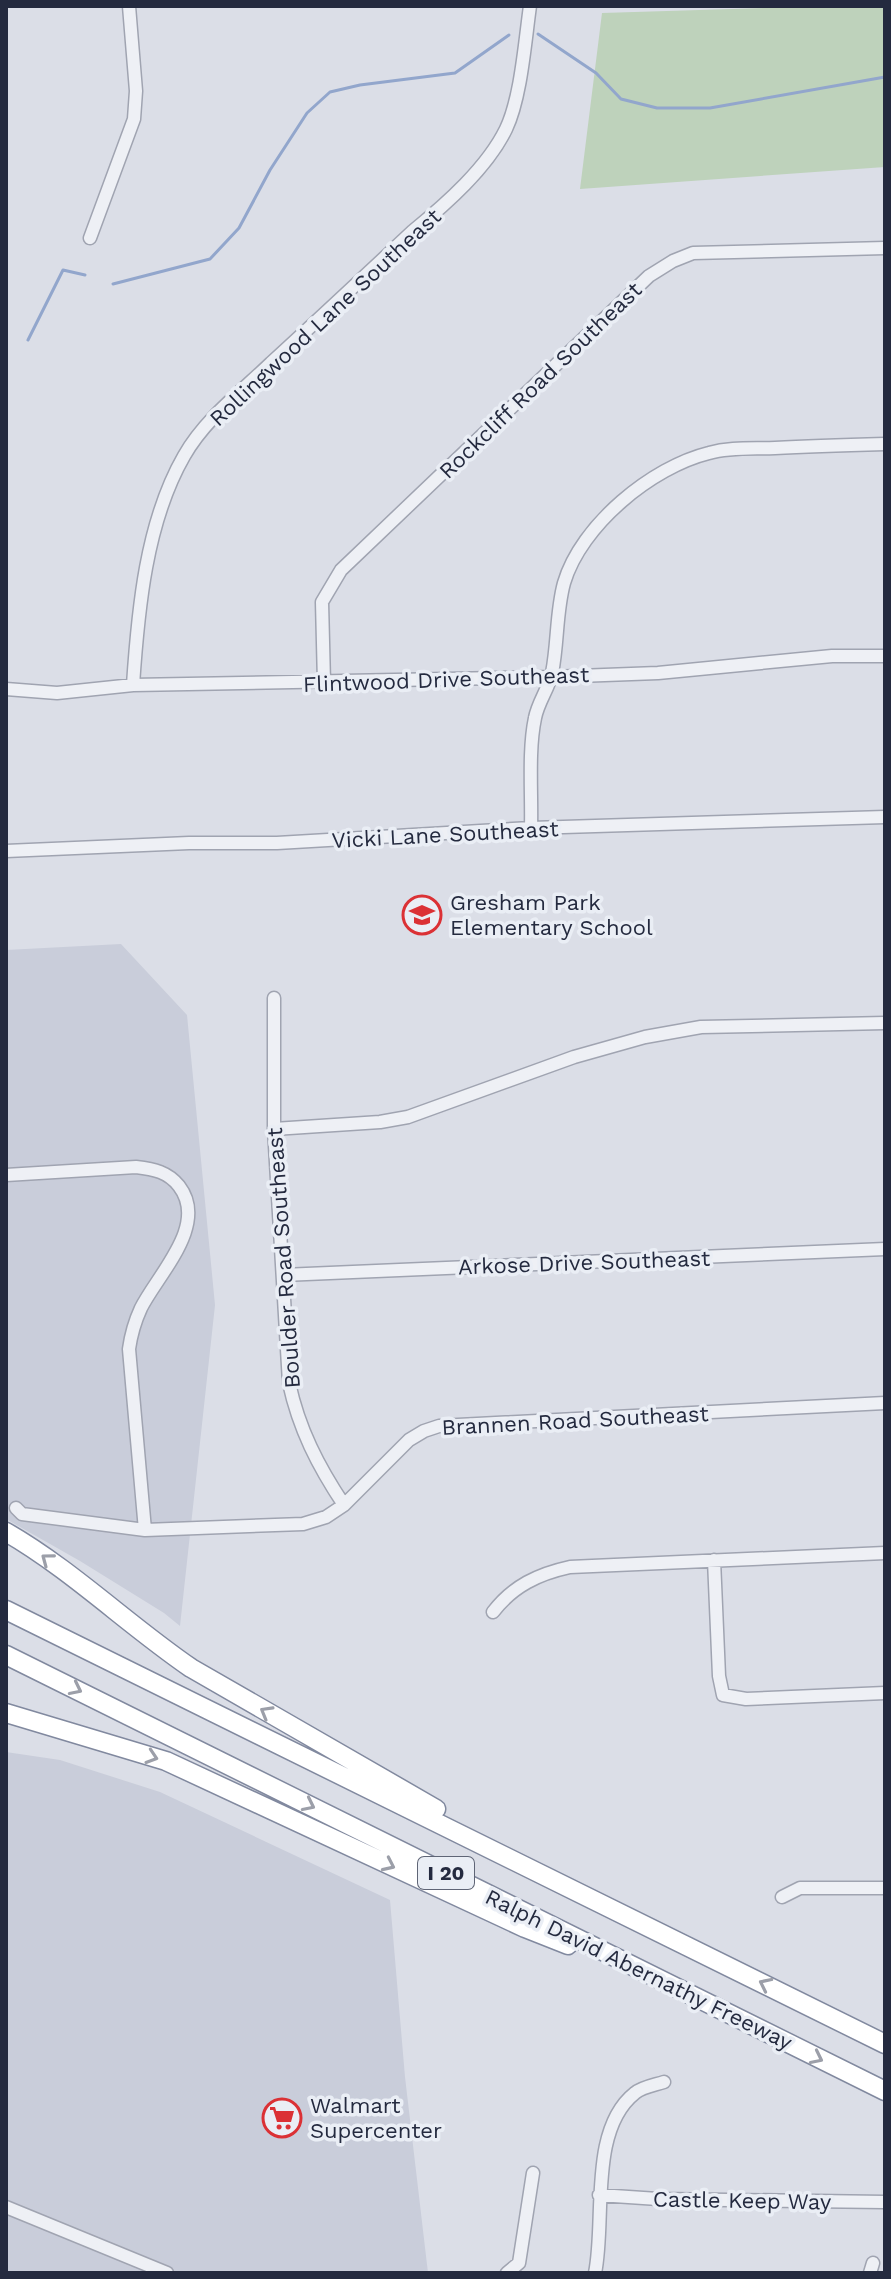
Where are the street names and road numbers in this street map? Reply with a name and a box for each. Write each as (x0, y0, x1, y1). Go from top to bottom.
street label: Rollingwood Lane Southeast (205, 204, 446, 431)
street label: Rockcliff Road Southeast (434, 277, 647, 484)
street label: Flintwood Drive Southeast (303, 662, 590, 697)
street label: Vicki Lane Southeast (331, 816, 559, 853)
street label: Boulder Road Southeast (262, 1127, 305, 1389)
street label: Arkose Drive Southeast (457, 1246, 711, 1279)
street label: Brannen Road Southeast (441, 1401, 709, 1440)
road number: I 20 (418, 1857, 474, 1889)
street label: Ralph David Abernathy Freeway (481, 1884, 797, 2055)
street label: Castle Keep Way (653, 2186, 832, 2215)

